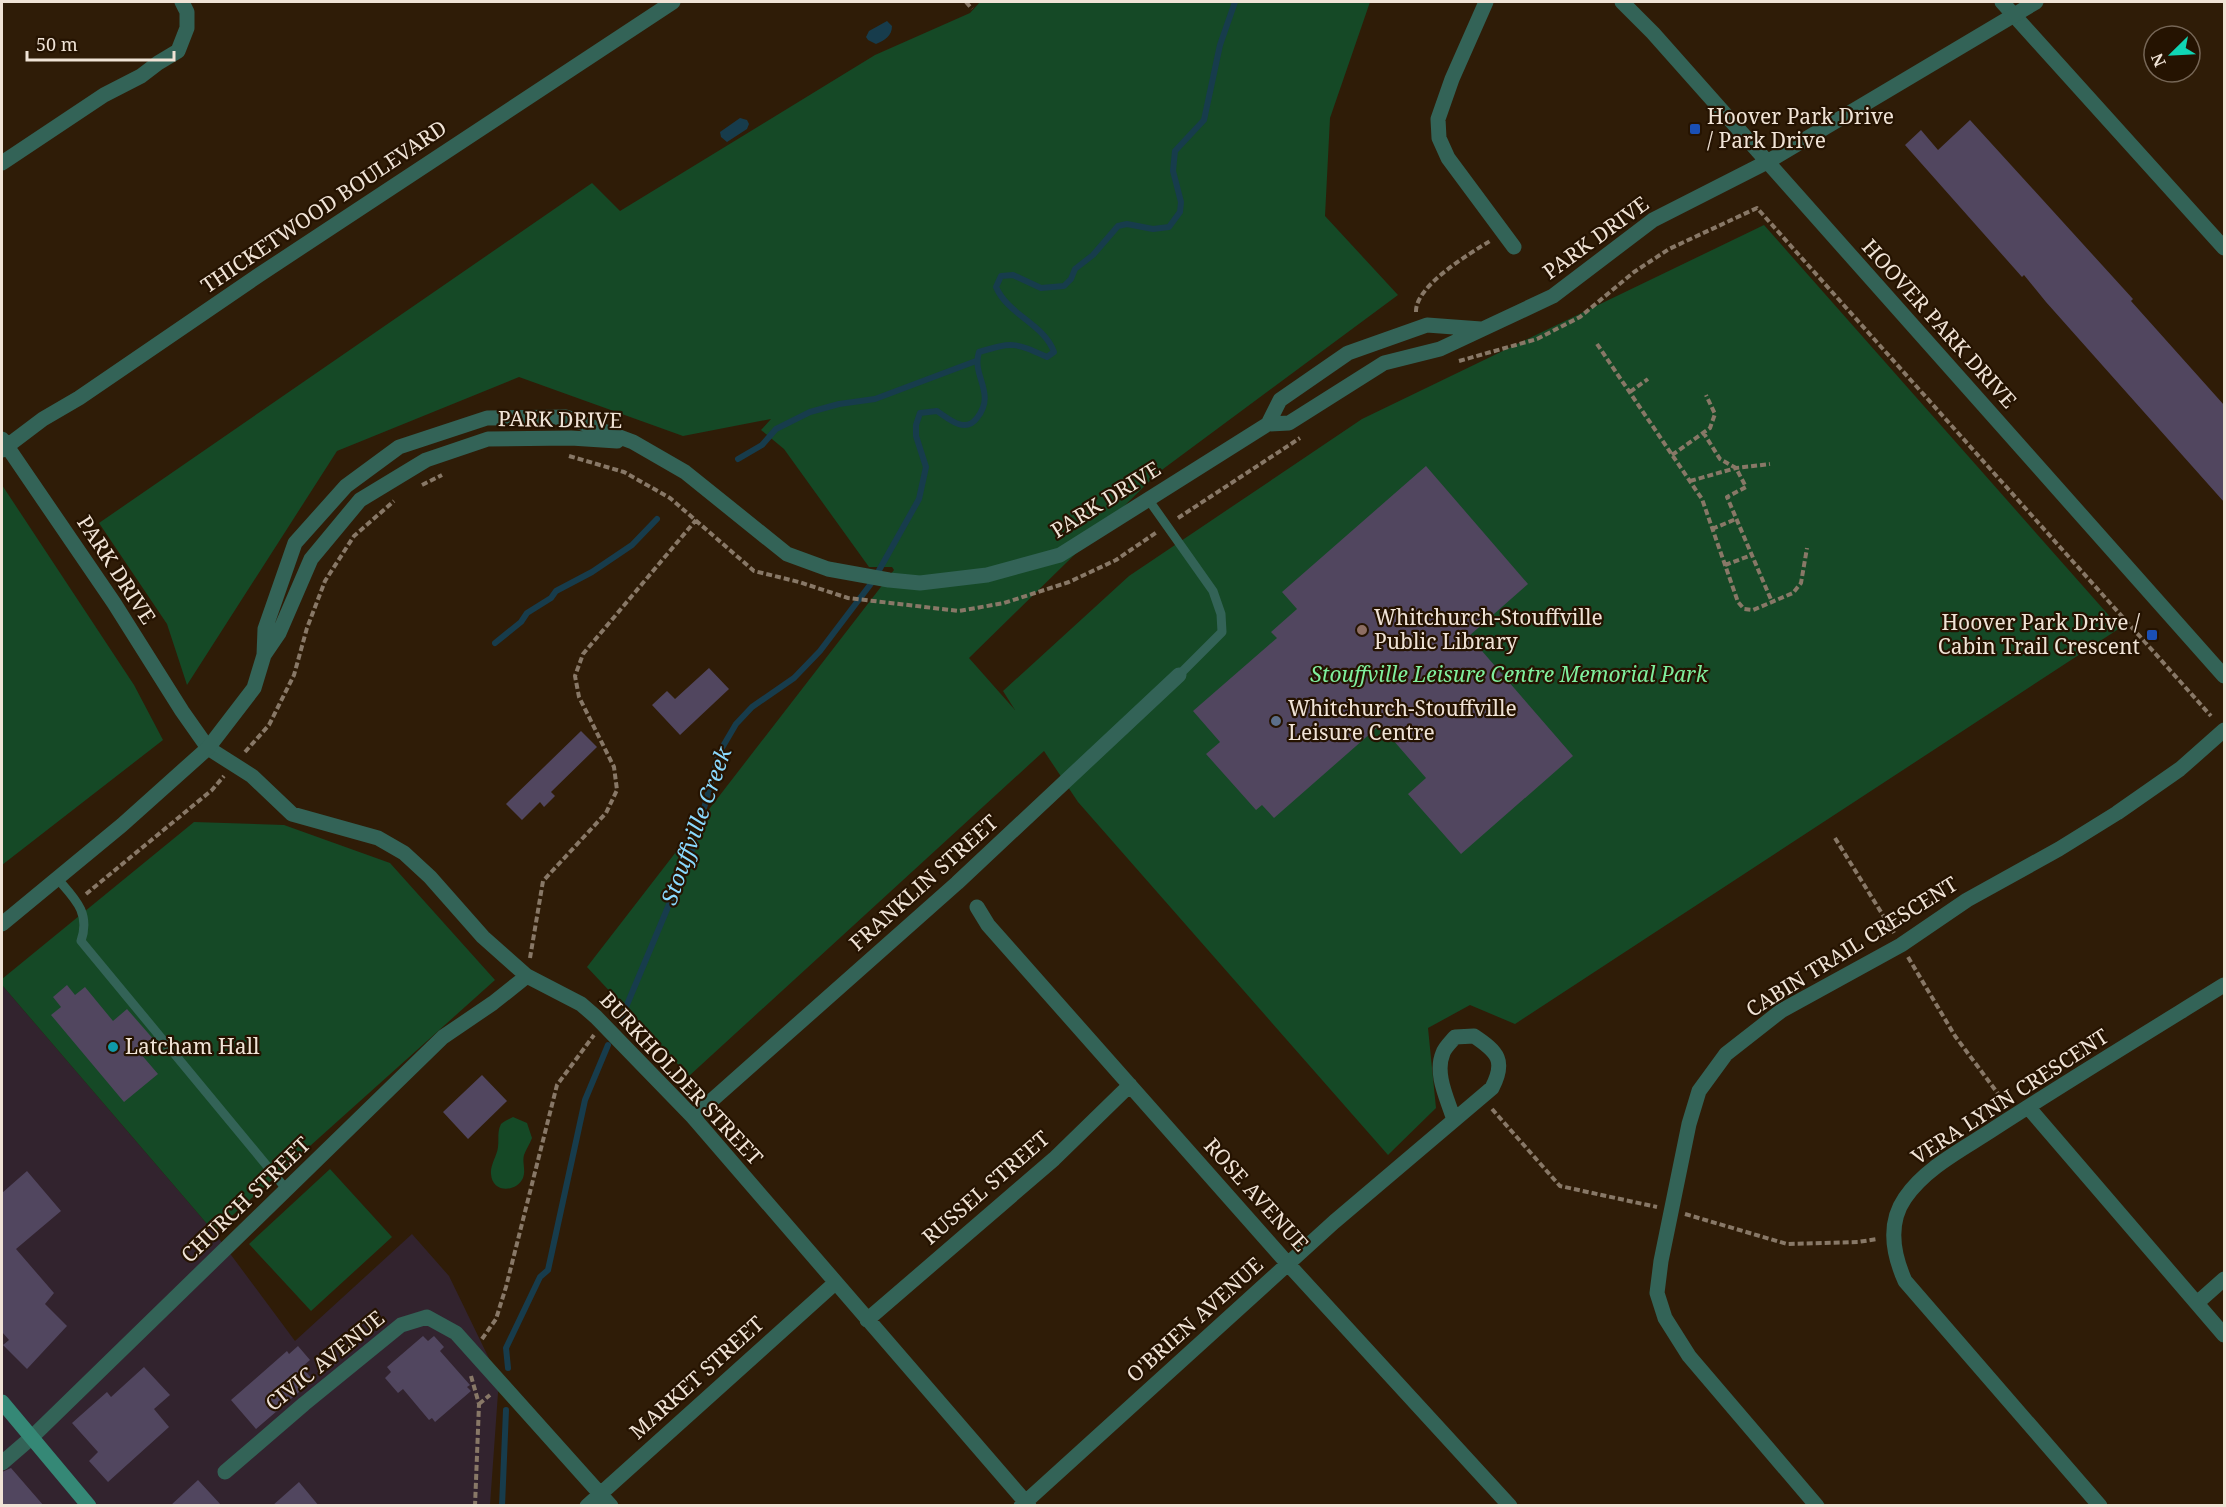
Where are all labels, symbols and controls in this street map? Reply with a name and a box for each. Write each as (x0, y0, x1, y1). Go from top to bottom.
scale bar (27, 24, 174, 62)
north arrow (2142, 24, 2202, 84)
text: 50 m (36, 32, 78, 56)
text: N (2146, 50, 2171, 70)
place label: Hoover Park Drive / Park Drive (1707, 102, 1894, 154)
street label: THICKETWOOD BOULEVARD (195, 113, 452, 299)
marker: Hoover Park Drive / Park Drive (1688, 122, 1702, 136)
street label: PARK DRIVE (1537, 189, 1654, 285)
street label: HOOVER PARK DRIVE (1856, 233, 2023, 414)
street label: PARK DRIVE (498, 404, 622, 434)
street label: PARK DRIVE (1045, 454, 1166, 544)
street label: PARK DRIVE (71, 510, 162, 629)
place label: Whitchurch-Stouffville Public Library (1374, 603, 1603, 655)
place label: Hoover Park Drive / Cabin Trail Crescent (1938, 608, 2141, 660)
marker: Whitchurch-Stouffville Public Library (1355, 623, 1369, 637)
marker: Hoover Park Drive / Cabin Trail Crescent (2145, 628, 2159, 642)
park label: Stouffville Leisure Centre Memorial Park (1310, 660, 1709, 688)
place label: Whitchurch-Stouffville Leisure Centre (1288, 694, 1517, 746)
marker: Whitchurch-Stouffville Leisure Centre (1269, 714, 1283, 728)
water label: Stouffville Creek (653, 741, 738, 909)
street label: FRANKLIN STREET (843, 808, 1004, 956)
street label: CABIN TRAIL CRESCENT (1740, 869, 1963, 1023)
street label: BURKHOLDER STREET (594, 986, 769, 1171)
street label: VERA LYNN CRESCENT (1905, 1022, 2114, 1170)
place label: Latcham Hall (125, 1032, 260, 1060)
marker: Latcham Hall (106, 1040, 120, 1054)
street label: RUSSEL STREET (916, 1124, 1055, 1250)
street label: CHURCH STREET (175, 1130, 316, 1268)
street label: ROSE AVENUE (1198, 1132, 1315, 1257)
street label: O'BRIEN AVENUE (1120, 1250, 1269, 1388)
street label: CIVIC AVENUE (259, 1304, 390, 1417)
street label: MARKET STREET (623, 1310, 769, 1445)

